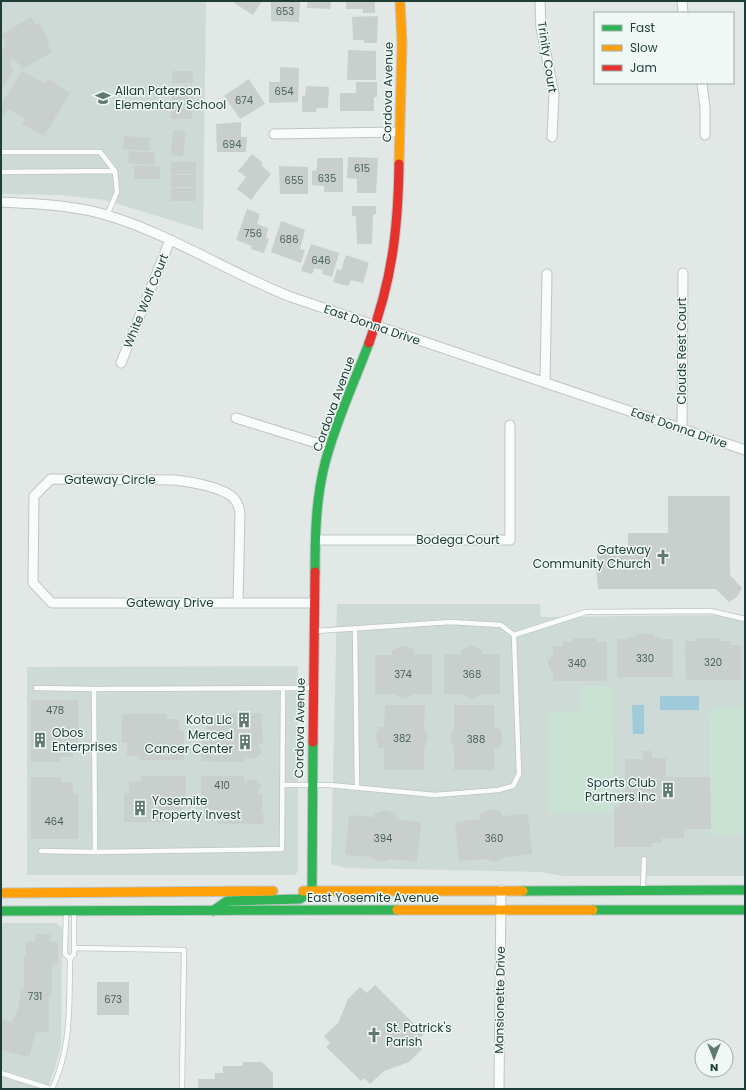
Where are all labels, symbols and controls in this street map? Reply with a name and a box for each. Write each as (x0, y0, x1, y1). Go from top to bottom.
house number: 653 (276, 4, 294, 19)
legend (594, 12, 734, 84)
text: Fast (630, 19, 655, 36)
street label: Trinity Court (533, 20, 562, 94)
text: Slow (630, 39, 658, 56)
street label: Cordova Avenue (378, 42, 397, 142)
text: Jam (630, 59, 657, 76)
place label: Allan Paterson Elementary School (115, 82, 226, 113)
house number: 654 (275, 84, 293, 99)
school or university icon: Allan Paterson Elementary School (94, 89, 112, 107)
house number: 674 (235, 93, 253, 108)
house number: 694 (223, 137, 241, 152)
house number: 615 (354, 161, 370, 176)
house number: 635 (318, 171, 336, 186)
house number: 655 (285, 173, 303, 188)
house number: 756 (244, 226, 262, 241)
house number: 686 (279, 232, 299, 247)
street label: White Wolf Court (119, 251, 172, 351)
house number: 646 (312, 253, 331, 268)
street label: Clouds Rest Court (673, 297, 690, 405)
street label: East Donna Drive (322, 300, 423, 349)
street label: Cordova Avenue (308, 354, 359, 454)
street label: East Donna Drive (629, 403, 730, 452)
street label: Gateway Circle (64, 471, 156, 488)
street label: Bodega Court (416, 531, 500, 548)
place label: Gateway Community Church (533, 541, 651, 572)
church icon: Gateway Community Church (654, 548, 672, 566)
street label: Gateway Drive (126, 594, 214, 611)
house number: 330 (636, 651, 654, 666)
house number: 320 (704, 655, 722, 670)
house number: 340 (568, 656, 586, 671)
house number: 374 (394, 667, 412, 682)
house number: 368 (463, 667, 481, 682)
street label: Cordova Avenue (290, 678, 309, 778)
house number: 478 (46, 703, 64, 718)
place label: Kota Llc (186, 711, 232, 728)
building icon: Kota Llc (235, 711, 253, 729)
place label: Obos Enterprises (52, 724, 118, 755)
place label: Merced Cancer Center (145, 726, 234, 757)
building icon: Obos Enterprises (31, 731, 49, 749)
house number: 382 (393, 731, 411, 746)
house number: 388 (467, 732, 485, 747)
building icon: Merced Cancer Center (236, 733, 254, 751)
place label: Sports Club Partners Inc (585, 774, 656, 805)
house number: 410 (214, 778, 230, 793)
building icon: Sports Club Partners Inc (659, 781, 677, 799)
place label: Yosemite Property Invest (152, 792, 241, 823)
building icon: Yosemite Property Invest (131, 799, 149, 817)
house number: 464 (45, 814, 63, 829)
house number: 394 (374, 831, 392, 846)
house number: 360 (485, 831, 503, 846)
street label: East Yosemite Avenue (307, 889, 439, 906)
street label: Mansionette Drive (490, 946, 509, 1054)
house number: 731 (28, 989, 42, 1004)
house number: 673 (104, 992, 122, 1007)
place label: St. Patrick's Parish (386, 1019, 452, 1050)
church icon: St. Patrick's Parish (365, 1026, 383, 1044)
north arrow (694, 1038, 734, 1078)
text: N (710, 1060, 718, 1076)

